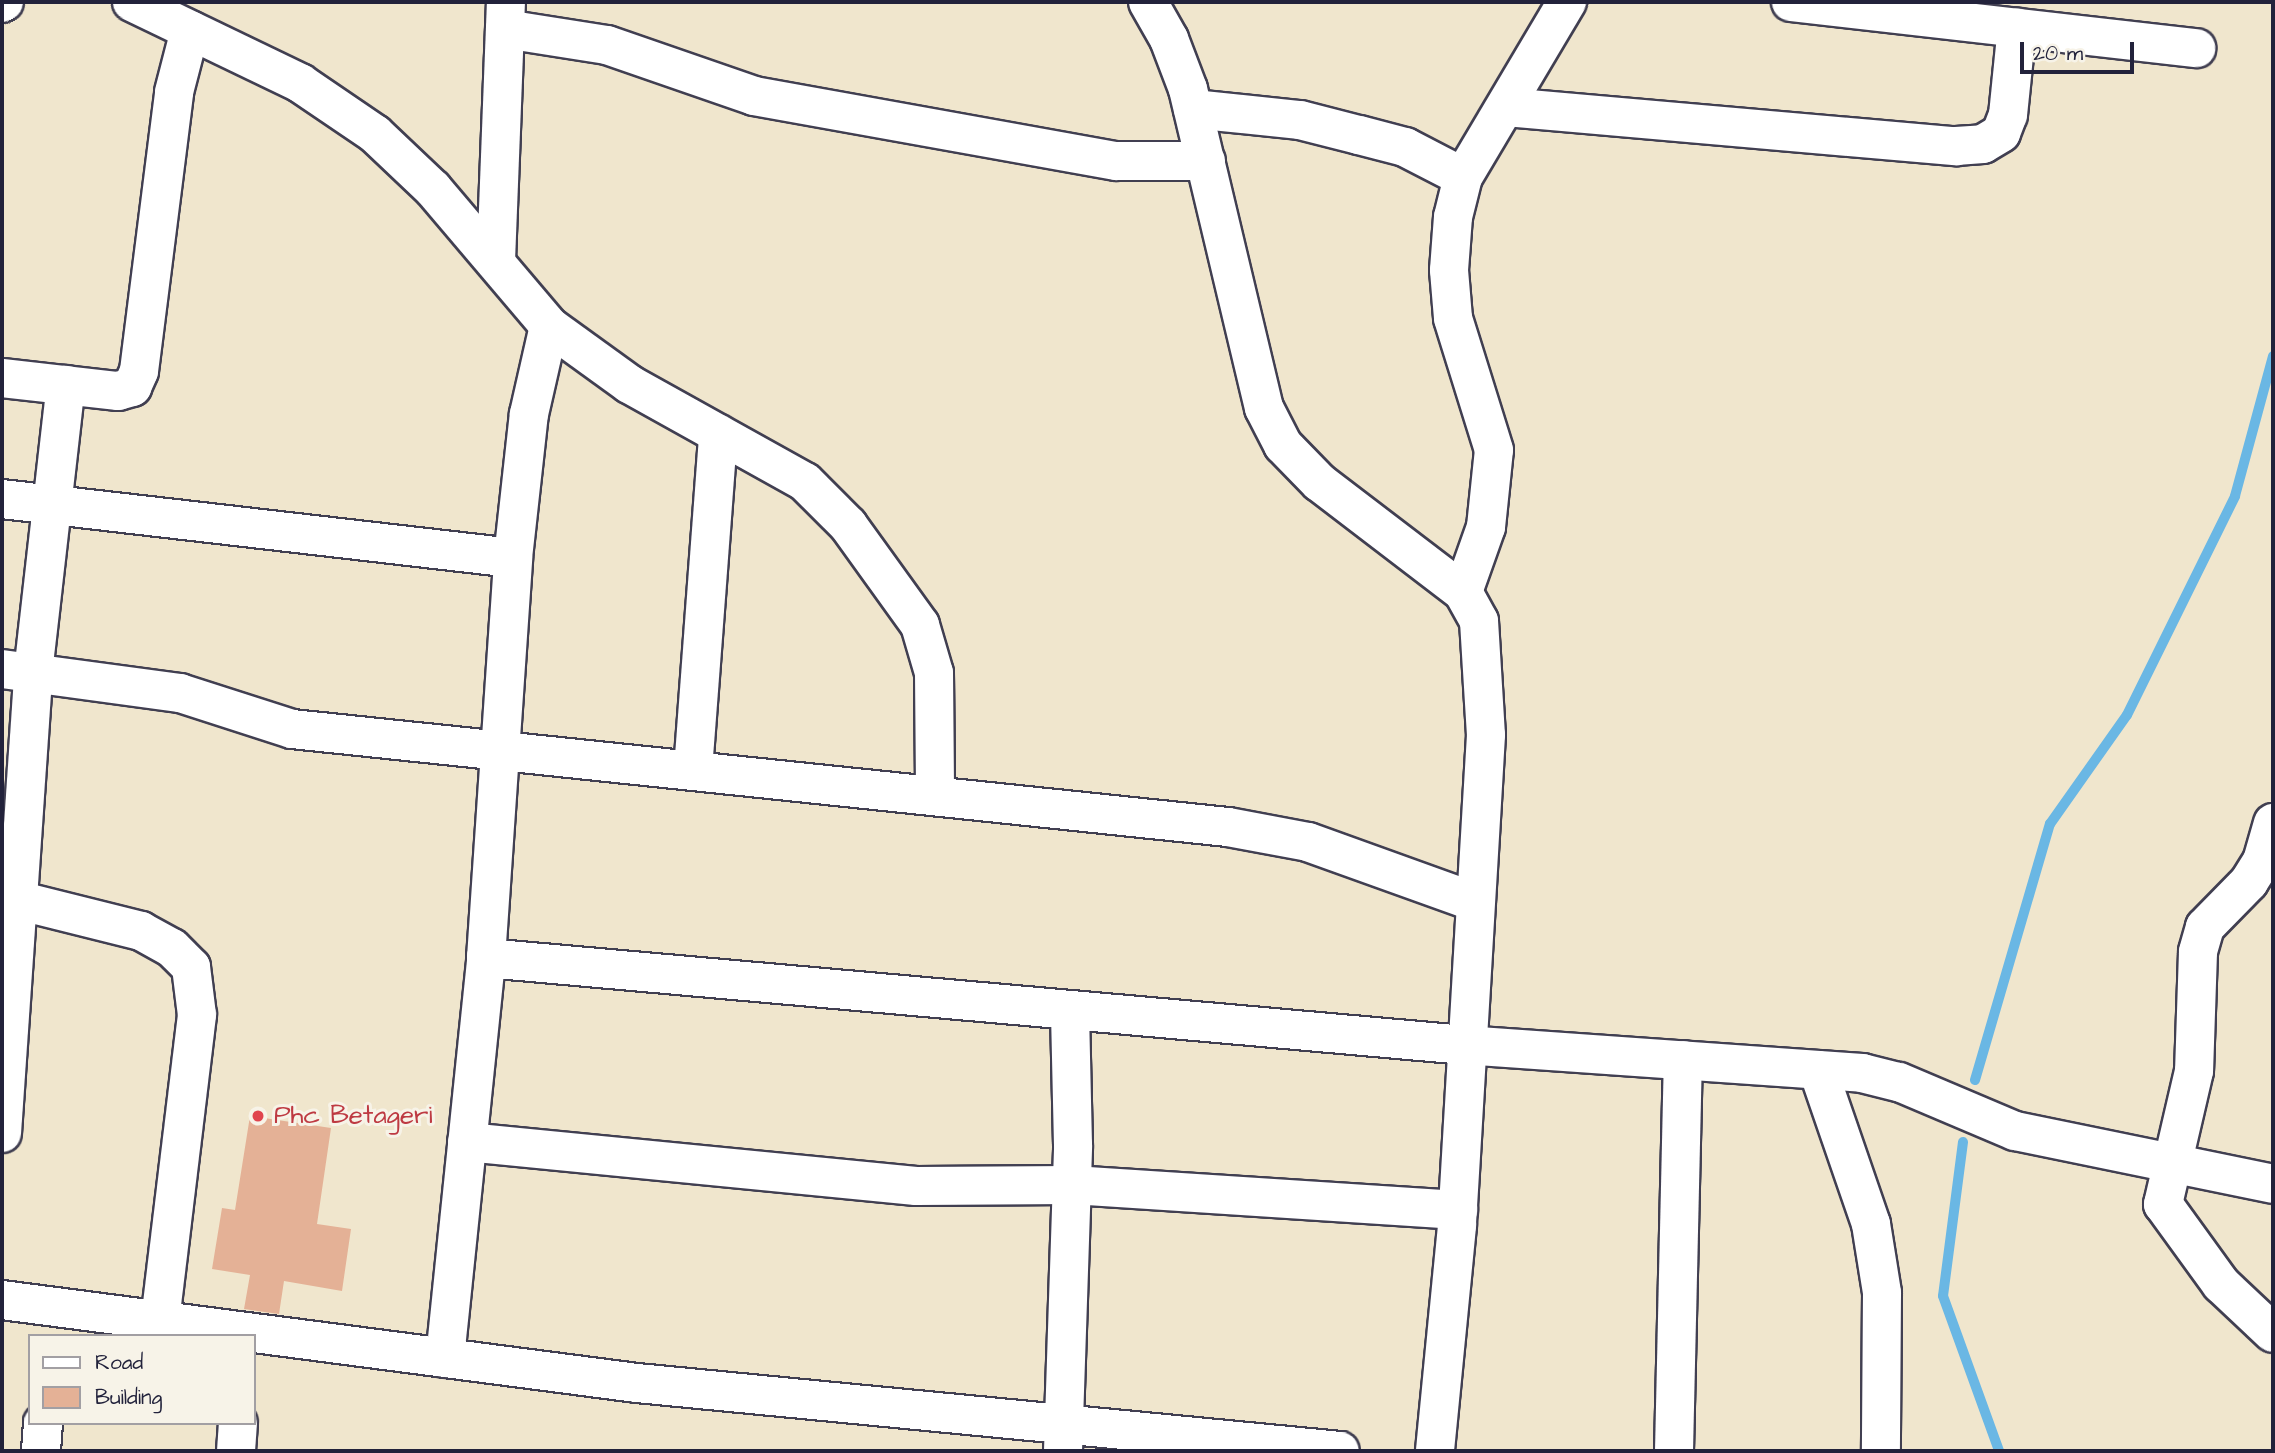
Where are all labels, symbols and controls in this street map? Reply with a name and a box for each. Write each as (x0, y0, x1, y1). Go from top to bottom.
scale bar (2023, 28, 2137, 72)
text: 20 m (2033, 39, 2083, 68)
place label: Phc Betageri (274, 1100, 432, 1132)
marker: Phc Betageri (248, 1106, 268, 1126)
legend (28, 1334, 256, 1425)
text: Road (95, 1348, 143, 1377)
text: Building (95, 1383, 162, 1412)

